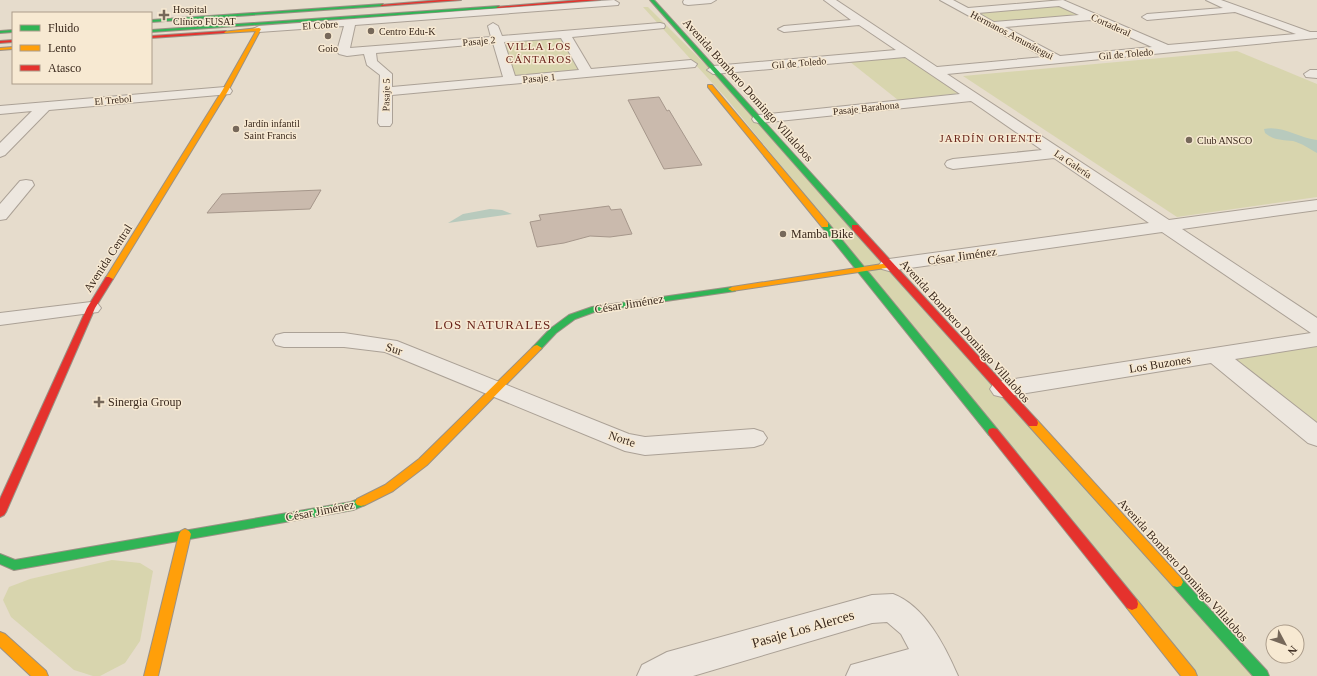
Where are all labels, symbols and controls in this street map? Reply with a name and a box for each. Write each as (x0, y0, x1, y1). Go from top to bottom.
place label: Hospital Clínico FUSAT (173, 4, 236, 27)
street label: Hermanos Amunátegui (969, 8, 1056, 62)
marker: Hospital Clínico FUSAT (158, 9, 170, 21)
street label: Cortaderal (1089, 11, 1133, 39)
legend (12, 12, 152, 84)
street label: Avenida Bombero Domingo Villalobos (680, 16, 816, 165)
street label: El Cobre (302, 18, 339, 32)
text: Fluido (48, 21, 79, 35)
marker: Centro Edu-K (366, 26, 376, 36)
place label: Centro Edu-K (379, 26, 436, 37)
marker: Goio (323, 31, 333, 41)
street label: Pasaje 2 (462, 34, 496, 48)
district label: VILLA LOS CÁNTAROS (506, 40, 572, 65)
text: Lento (48, 41, 76, 55)
place label: Goio (318, 43, 338, 54)
street label: Gil de Toledo (1098, 46, 1154, 62)
street label: Gil de Toledo (771, 55, 827, 71)
text: Atasco (48, 61, 81, 75)
street label: Pasaje 1 (522, 71, 556, 85)
street label: Pasaje 5 (380, 78, 392, 112)
street label: El Trebol (94, 93, 132, 107)
street label: Pasaje Barahona (832, 99, 900, 117)
place label: Jardín infantil Saint Francis (244, 118, 300, 141)
marker: Jardín infantil Saint Francis (231, 124, 241, 134)
district label: JARDÍN ORIENTE (940, 132, 1042, 144)
marker: Club ANSCO (1184, 135, 1194, 145)
place label: Club ANSCO (1197, 135, 1252, 146)
street label: La Galería (1052, 148, 1094, 181)
street label: Avenida Central (81, 221, 135, 295)
place label: Mamba Bike (791, 227, 853, 241)
marker: Mamba Bike (778, 229, 788, 239)
street label: César Jiménez (927, 244, 997, 268)
street label: Avenida Bombero Domingo Villalobos (897, 257, 1033, 406)
street label: César Jiménez (594, 292, 664, 316)
district label: LOS NATURALES (435, 317, 551, 332)
street label: Sur (384, 340, 404, 358)
street label: Los Buzones (1128, 352, 1192, 376)
place label: Sinergia Group (108, 395, 181, 409)
marker: Sinergia Group (93, 396, 105, 408)
street label: Norte (607, 428, 637, 450)
street label: Avenida Bombero Domingo Villalobos (1115, 496, 1251, 645)
street label: César Jiménez (284, 497, 356, 525)
street label: Pasaje Los Alerces (750, 607, 856, 651)
north arrow (1265, 624, 1305, 664)
text: N (1285, 644, 1300, 658)

